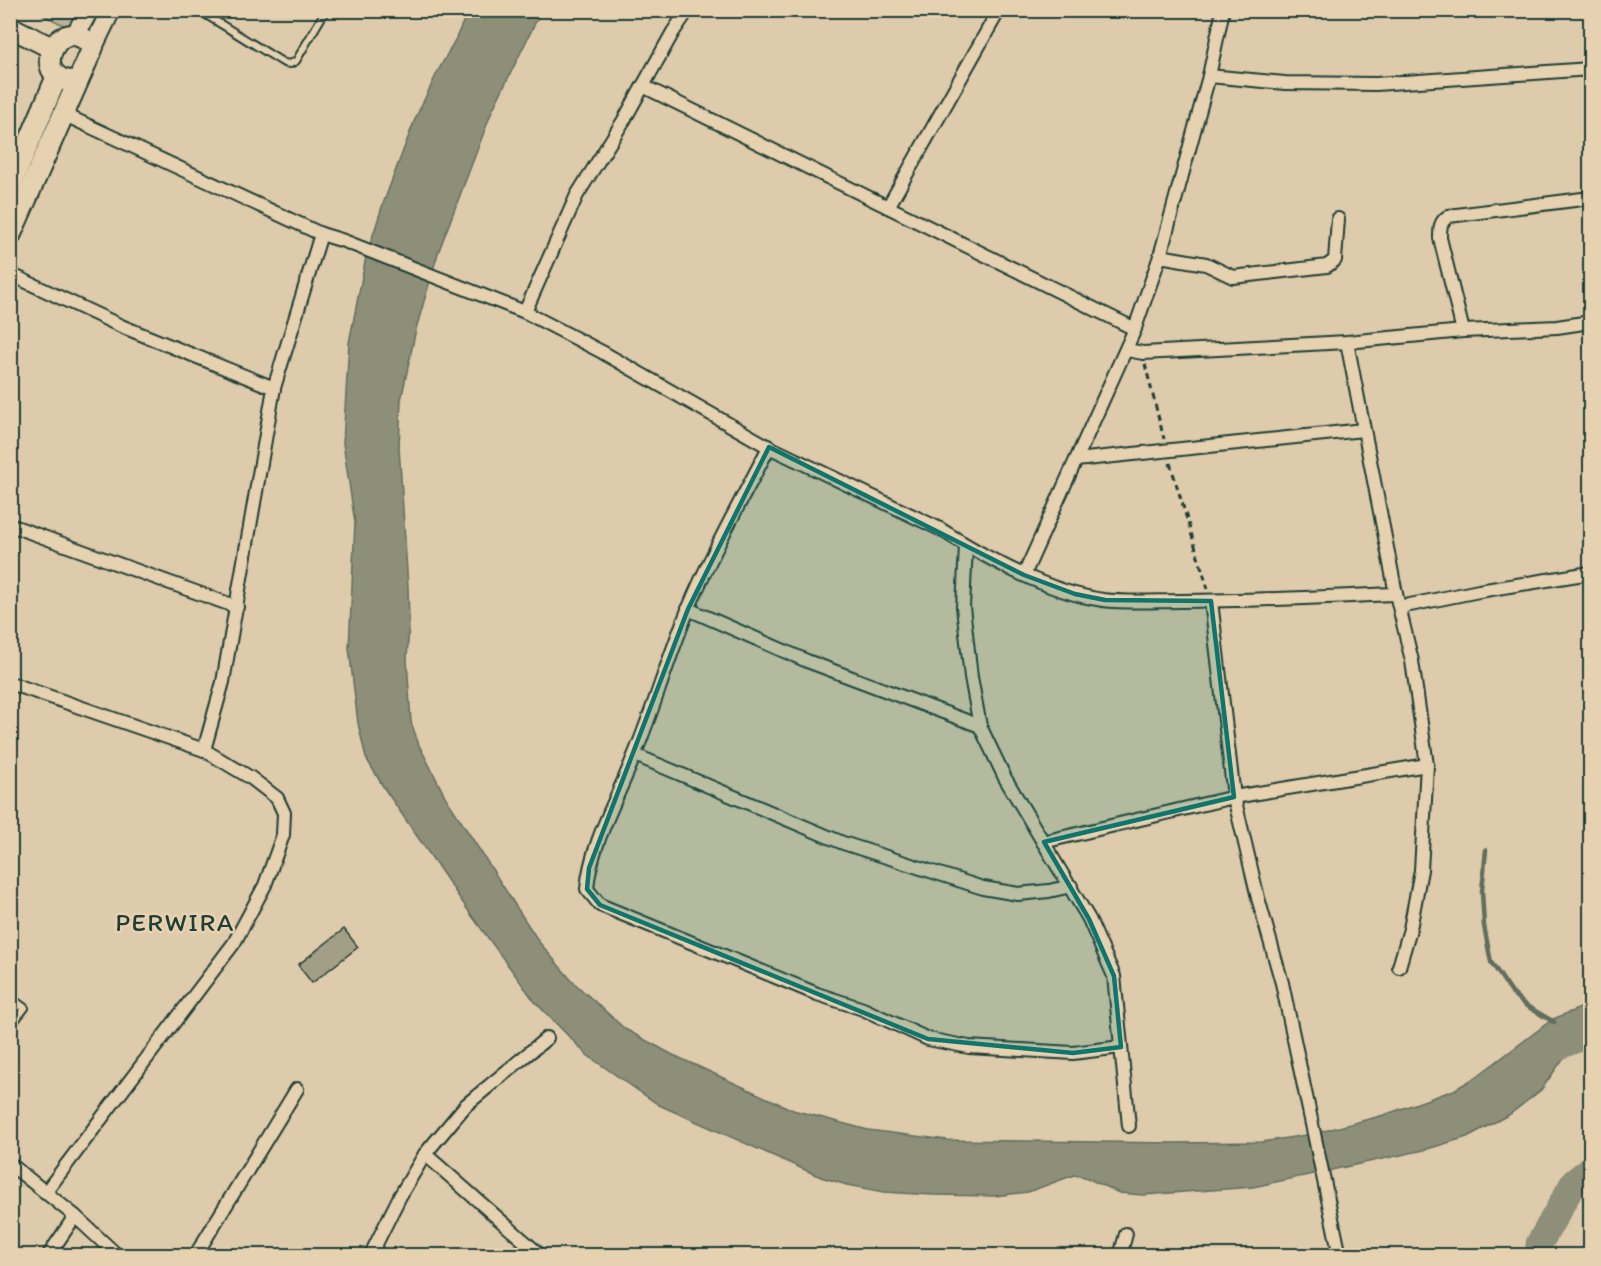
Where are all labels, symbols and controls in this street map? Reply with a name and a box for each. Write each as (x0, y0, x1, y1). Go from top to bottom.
district label: PERWIRA (115, 906, 235, 938)

